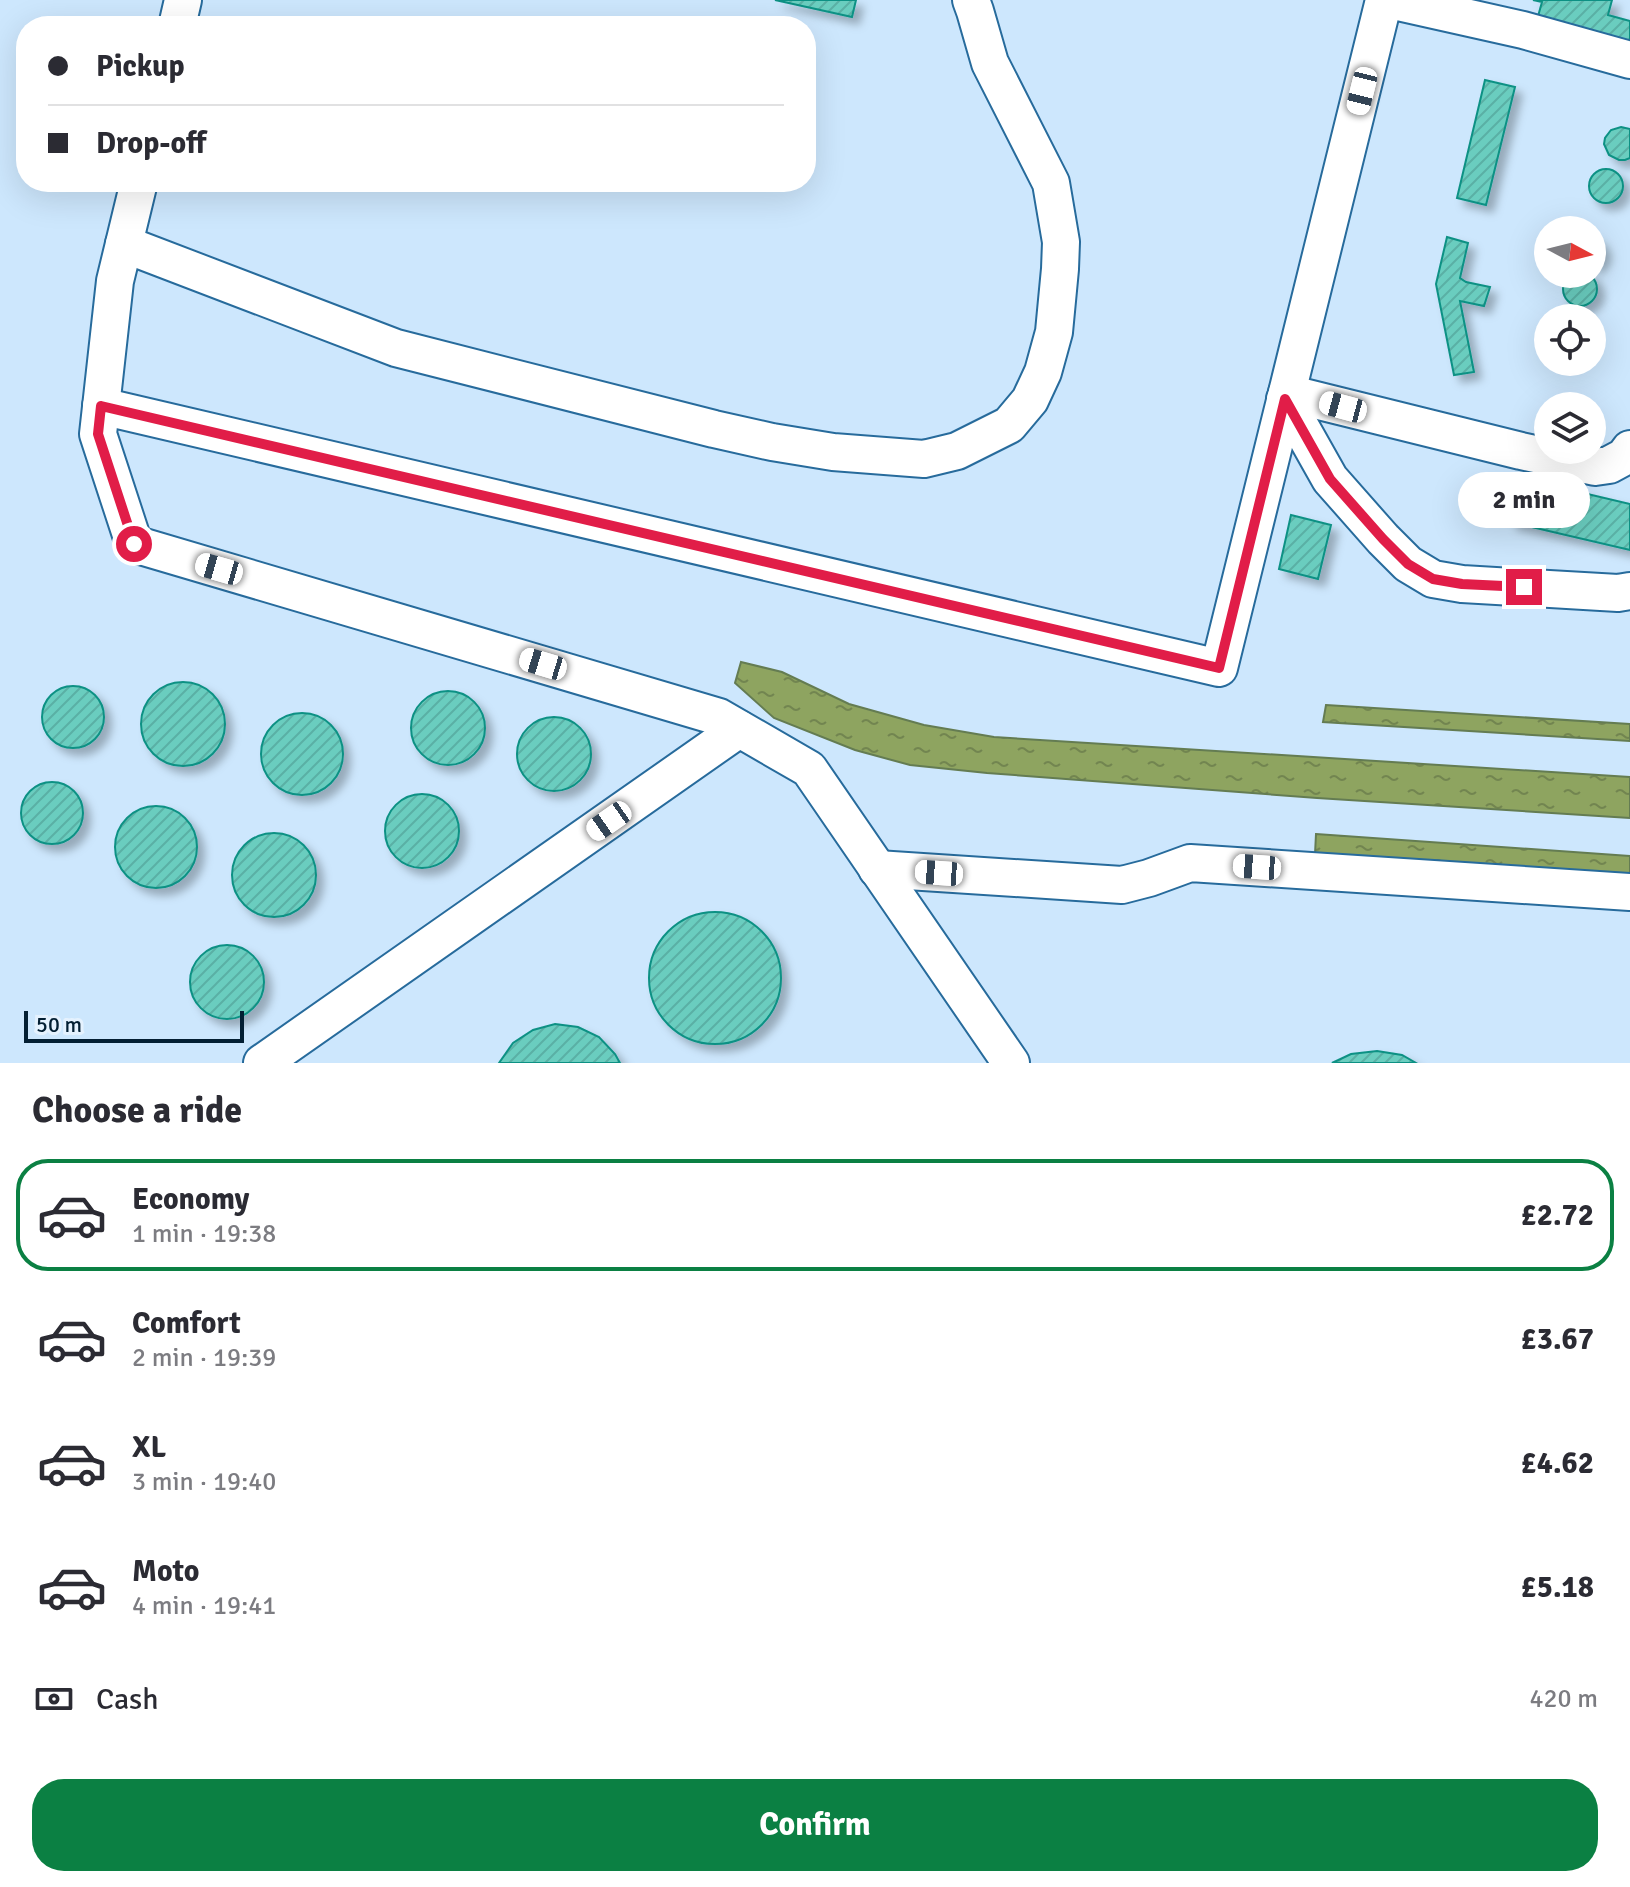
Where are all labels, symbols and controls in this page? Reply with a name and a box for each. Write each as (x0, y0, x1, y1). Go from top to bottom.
text: Pickup (96, 48, 185, 85)
car (1345, 65, 1379, 117)
text: Drop-off (96, 125, 206, 162)
north arrow (1534, 216, 1606, 288)
map controls (1534, 216, 1606, 464)
button: locate (1534, 304, 1606, 376)
car (1317, 389, 1369, 425)
button: layers (1534, 392, 1606, 464)
callout: 2 min (1458, 471, 1590, 527)
text: 2 min (1493, 484, 1555, 516)
route start (116, 526, 152, 562)
car (193, 551, 245, 587)
route end (1506, 569, 1542, 605)
car (517, 646, 569, 682)
car (582, 797, 636, 845)
car (1232, 853, 1282, 881)
car (914, 859, 964, 887)
scale bar (24, 1007, 244, 1043)
text: 50 m (36, 1011, 82, 1038)
text: Choose a ride (32, 1088, 242, 1133)
icon: car (36, 1179, 108, 1251)
text: Economy (132, 1181, 249, 1218)
text: £2.72 (1521, 1197, 1594, 1234)
text: 1 min · 19:38 (132, 1218, 276, 1250)
icon: car (36, 1303, 108, 1375)
text: Comfort (132, 1305, 241, 1342)
text: £3.67 (1521, 1321, 1594, 1358)
text: 2 min · 19:39 (132, 1342, 276, 1374)
icon: car (36, 1427, 108, 1499)
text: XL (132, 1429, 166, 1466)
text: £4.62 (1521, 1445, 1594, 1482)
text: 3 min · 19:40 (132, 1466, 276, 1498)
icon: car (36, 1551, 108, 1623)
text: Moto (132, 1553, 199, 1590)
text: £5.18 (1521, 1569, 1594, 1606)
text: 4 min · 19:41 (132, 1590, 276, 1622)
icon: cash (32, 1677, 76, 1721)
text: Cash (96, 1681, 159, 1718)
text: 420 m (1529, 1683, 1598, 1715)
button: Confirm (32, 1779, 1598, 1871)

